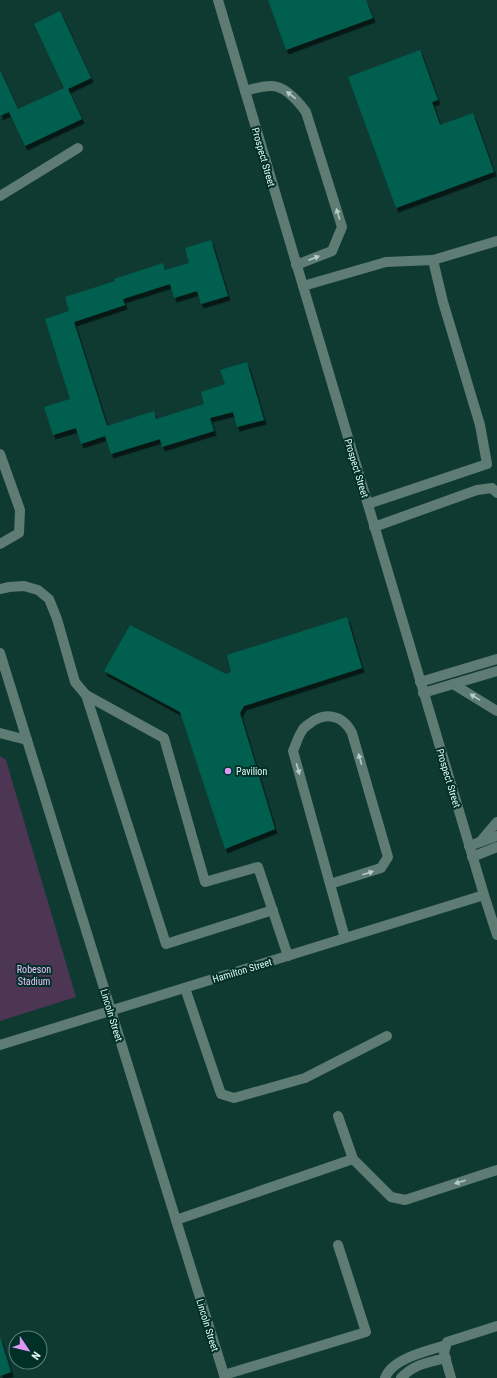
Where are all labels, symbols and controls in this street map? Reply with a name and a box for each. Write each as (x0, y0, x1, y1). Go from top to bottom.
one-way arrow (285, 91, 296, 100)
street label: Prospect Street (250, 126, 277, 188)
one-way arrow (335, 208, 341, 220)
one-way arrow (308, 254, 320, 260)
street label: Prospect Street (342, 437, 371, 499)
one-way arrow (469, 694, 481, 701)
street label: Prospect Street (434, 747, 463, 809)
one-way arrow (357, 752, 363, 764)
one-way arrow (295, 763, 301, 775)
marker: Pavilion (223, 766, 233, 776)
place label: Pavilion (236, 766, 267, 777)
one-way arrow (361, 869, 374, 875)
street label: Hamilton Street (211, 956, 273, 985)
park label: Robeson Stadium (17, 964, 51, 987)
street label: Lincoln Street (98, 988, 125, 1043)
one-way arrow (454, 1179, 466, 1185)
street label: Lincoln Street (194, 1298, 221, 1353)
north arrow (8, 1330, 48, 1370)
text: N (28, 1349, 43, 1362)

